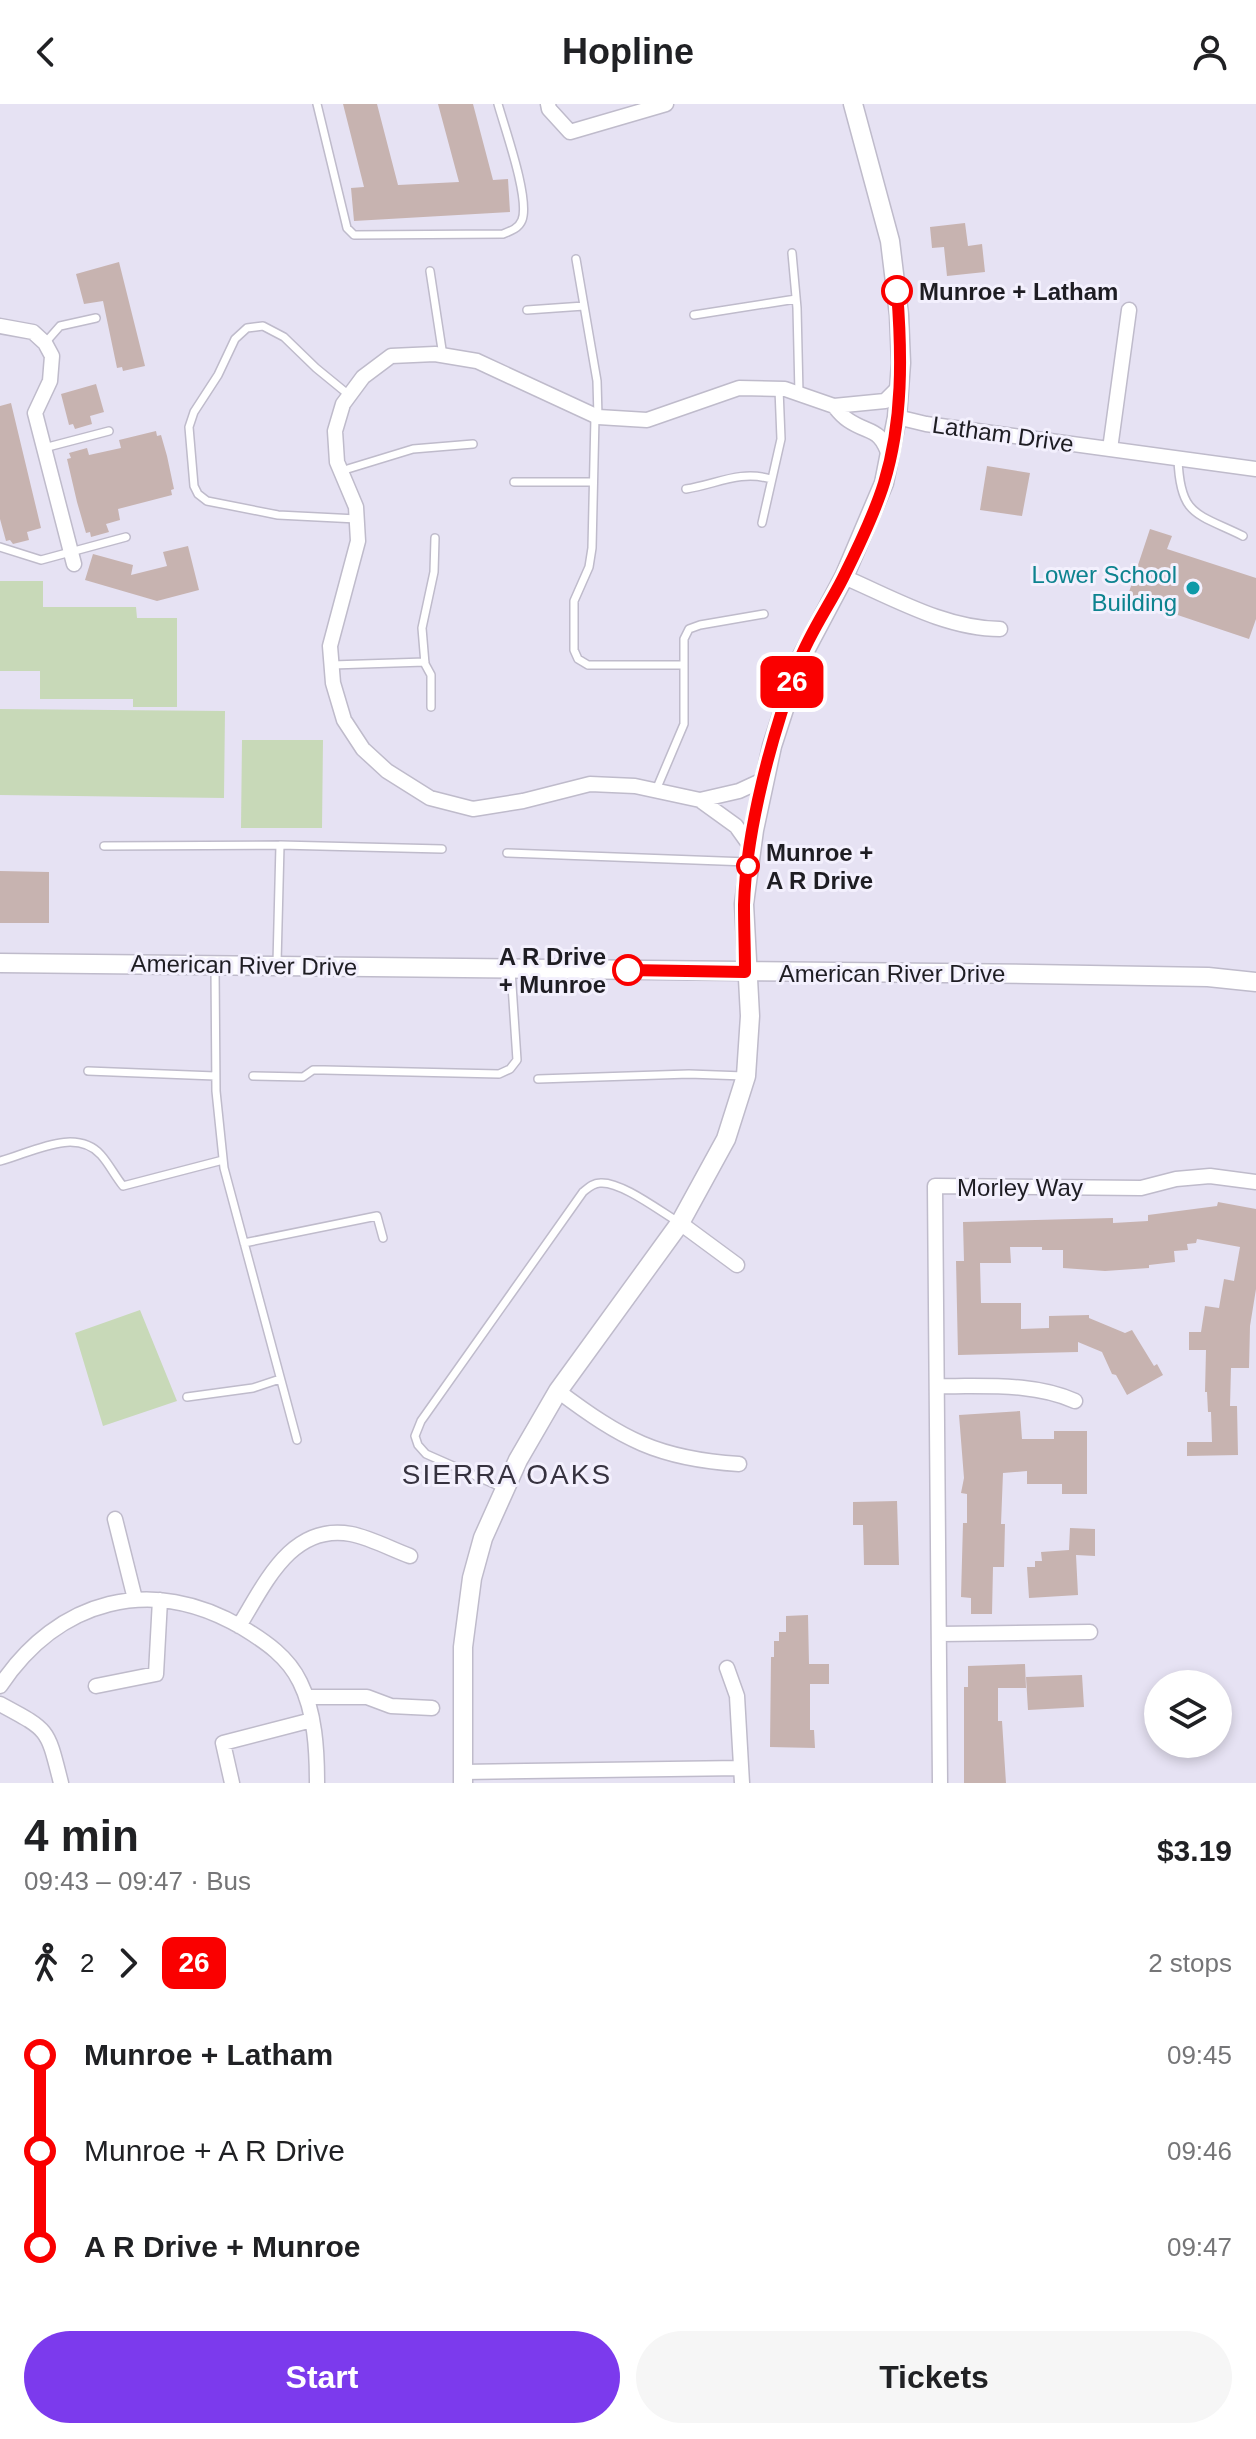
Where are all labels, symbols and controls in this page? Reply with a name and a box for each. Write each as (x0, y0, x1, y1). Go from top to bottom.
icon: back (24, 30, 68, 74)
icon: person (1188, 30, 1232, 74)
text: Hopline (562, 31, 694, 72)
marker: Munroe + Latham (882, 276, 912, 306)
place label: Munroe + Latham (919, 278, 1118, 305)
street label: Latham Drive (930, 411, 1076, 457)
place label: Lower School Building (1032, 561, 1177, 616)
marker: Lower School Building (1184, 579, 1202, 597)
line badge: 26 (756, 656, 828, 708)
text: 26 (776, 666, 808, 697)
place label: Munroe + A R Drive (766, 839, 873, 894)
marker: Munroe + A R Drive (737, 855, 759, 877)
place label: A R Drive + Munroe (499, 943, 606, 998)
street label: American River Drive (130, 950, 358, 980)
marker: A R Drive + Munroe (613, 955, 643, 985)
street label: American River Drive (779, 960, 1005, 987)
street label: Morley Way (957, 1174, 1083, 1201)
district label: SIERRA OAKS (402, 1459, 612, 1490)
map controls (1144, 1670, 1232, 1758)
button: layers (1144, 1670, 1232, 1758)
text: 4 min (24, 1811, 139, 1860)
text: $3.19 (1157, 1834, 1232, 1867)
text: 09:43 – 09:47 · Bus (24, 1866, 251, 1896)
icon: walk (24, 1941, 68, 1985)
icon: forward (106, 1941, 150, 1985)
text: 26 (178, 1947, 210, 1978)
text: 2 (80, 1948, 94, 1978)
text: 2 stops (1148, 1948, 1232, 1978)
text: Munroe + Latham (84, 2038, 333, 2071)
text: 09:45 (1167, 2040, 1232, 2070)
text: Munroe + A R Drive (84, 2134, 345, 2167)
text: 09:46 (1167, 2136, 1232, 2166)
text: A R Drive + Munroe (84, 2230, 360, 2263)
text: 09:47 (1167, 2232, 1232, 2262)
button: Start (24, 2331, 620, 2423)
button: Tickets (636, 2331, 1232, 2423)

